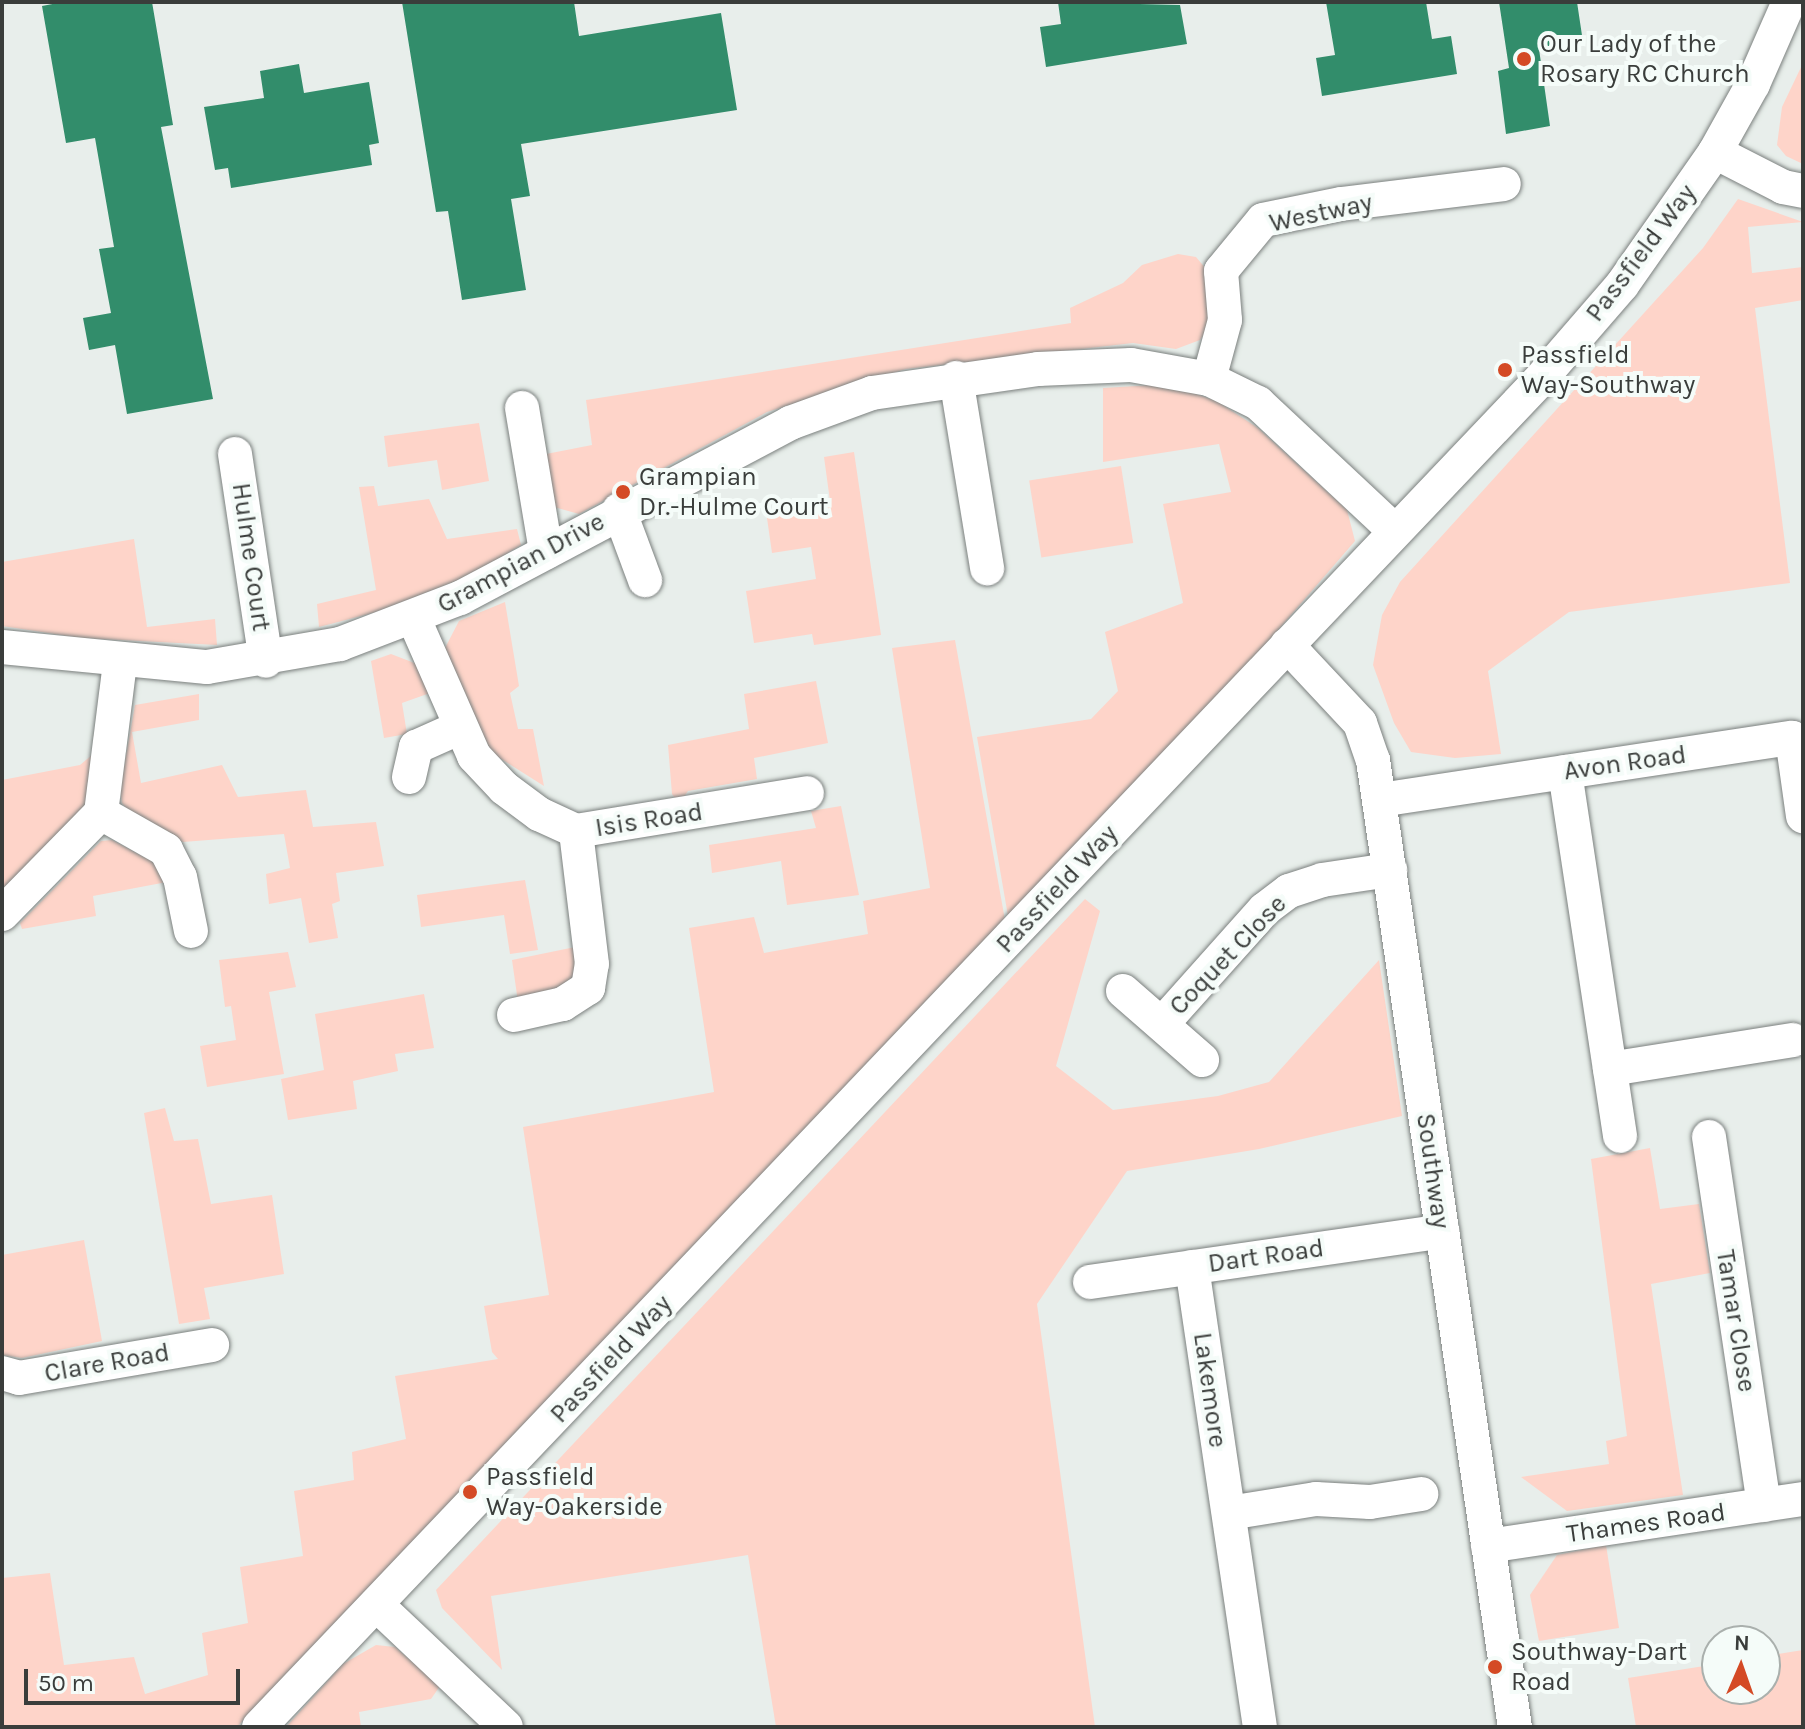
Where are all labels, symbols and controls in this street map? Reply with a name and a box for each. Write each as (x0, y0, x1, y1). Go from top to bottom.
place label: Our Lady of the Rosary RC Church (1540, 28, 1750, 90)
marker: Our Lady of the Rosary RC Church (1515, 50, 1533, 68)
street label: Passfield Way (1579, 178, 1703, 328)
street label: Westway (1267, 187, 1375, 239)
place label: Passfield Way-Southway (1521, 339, 1695, 400)
marker: Passfield Way-Southway (1496, 361, 1514, 379)
place label: Grampian Dr.-Hulme Court (639, 461, 829, 522)
street label: Hulme Court (225, 481, 277, 633)
marker: Grampian Dr.-Hulme Court (614, 483, 632, 501)
street label: Grampian Drive (432, 506, 610, 620)
street label: Avon Road (1562, 739, 1688, 787)
street label: Isis Road (593, 796, 705, 844)
street label: Passfield Way (990, 818, 1124, 960)
street label: Coquet Close (1163, 888, 1293, 1022)
street label: Southway (1409, 1111, 1457, 1231)
street label: Dart Road (1206, 1232, 1326, 1280)
street label: Tamar Close (1709, 1248, 1763, 1394)
street label: Passfield Way (544, 1288, 678, 1430)
street label: Lakemore (1186, 1331, 1234, 1449)
street label: Clare Road (42, 1337, 172, 1389)
place label: Passfield Way-Oakerside (486, 1461, 663, 1522)
marker: Passfield Way-Oakerside (461, 1483, 479, 1501)
street label: Thames Road (1564, 1496, 1728, 1550)
north arrow (1701, 1625, 1781, 1705)
text: N (1733, 1630, 1750, 1656)
place label: Southway-Dart Road (1511, 1636, 1687, 1698)
scale bar (28, 1653, 244, 1703)
marker: Southway-Dart Road (1486, 1658, 1504, 1676)
text: 50 m (38, 1669, 94, 1697)

